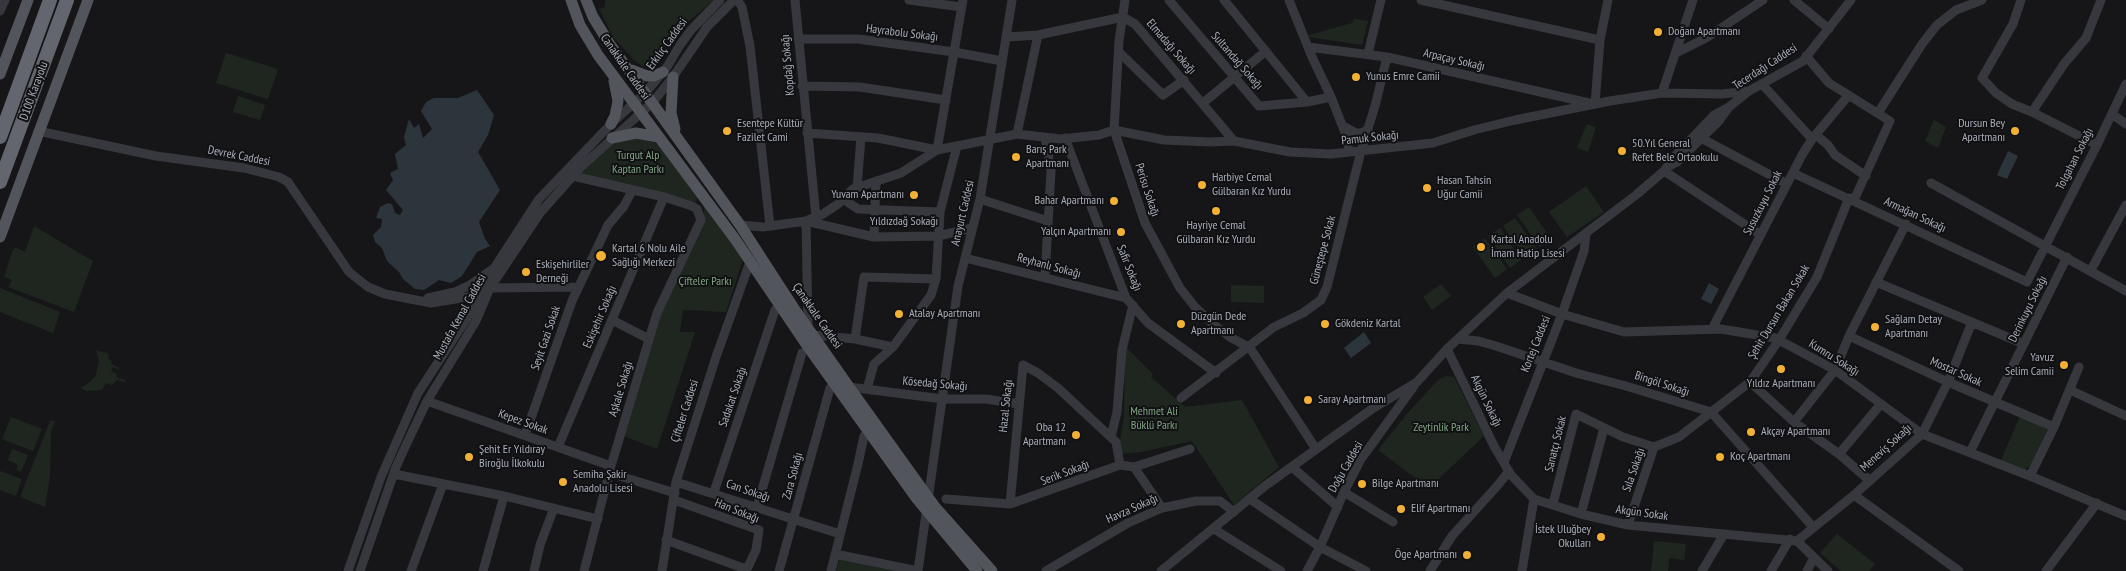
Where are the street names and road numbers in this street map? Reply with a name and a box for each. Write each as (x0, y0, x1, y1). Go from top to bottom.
street label: Erkılıç Caddesi (644, 15, 690, 73)
street label: Elmadağı Sokağı (1143, 16, 1199, 78)
street label: Hayrabolu Sokağı (865, 21, 939, 45)
street label: Sultandağ Sokağı (1208, 29, 1266, 93)
street label: Canakkale Caddesi (597, 31, 653, 103)
street label: Kopdağ Sokağı (778, 34, 798, 96)
street label: Tecerdağı Caddesi (1730, 41, 1800, 93)
street label: Arpaçay Sokağı (1422, 46, 1486, 74)
street label: D100 Karayolu (17, 60, 51, 122)
street label: Tolgahan Sokağı (2053, 126, 2097, 192)
street label: Pamuk Sokağı (1341, 128, 1399, 148)
street label: Devrek Caddesi (207, 143, 271, 169)
street label: Perisu Sokağı (1132, 161, 1162, 219)
street label: Susuzkuyu Sokak (1741, 168, 1785, 238)
street label: Anayurt Caddesi (948, 179, 978, 247)
street label: Armağan Sokağı (1882, 194, 1948, 236)
street label: Güneştepe Sokak (1307, 214, 1339, 286)
street label: Yıldızdağ Sokağı (870, 215, 938, 229)
street label: Safir Sokağı (1113, 243, 1145, 293)
street label: Reyhanlı Sokağı (1016, 251, 1082, 281)
street label: Şehit Dursun Bakan Sokak (1745, 262, 1813, 362)
street label: Mustafa Kemal Caddesi (430, 272, 490, 362)
street label: Derinkuyu Sokağı (2006, 273, 2050, 345)
street label: Çanakkale Caddesi (789, 280, 845, 352)
street label: Eskişehir Sokağı (580, 283, 620, 351)
street label: Seyit Gazi Sokak (528, 304, 564, 372)
street label: Kortej Caddesi (1518, 314, 1554, 374)
street label: Kumru Sokağı (1806, 337, 1862, 379)
street label: Mostar Sokak (1928, 354, 1984, 390)
street label: Aşkale Sokağı (606, 360, 636, 418)
street label: Sadakat Sokağı (716, 365, 750, 429)
street label: Bingöl Sokağı (1633, 368, 1691, 400)
street label: Akgün Sokağı (1467, 373, 1505, 429)
street label: Kösedağ Sokağı (902, 374, 968, 394)
street label: Çifteler Caddesi (668, 378, 702, 444)
street label: Hazal Sokağı (996, 379, 1016, 433)
street label: Kepez Sokak (496, 406, 550, 438)
street label: Sanatçı Sokak (1542, 415, 1570, 473)
street label: Meneviş Sokağı (1857, 421, 1915, 475)
street label: Doğu Caddesi (1326, 439, 1366, 495)
street label: Sıla Sokağı (1620, 446, 1648, 494)
street label: Zara Sokağı (780, 451, 806, 501)
street label: Serik Sokağı (1039, 457, 1091, 489)
street label: Can Sokağı (724, 477, 772, 505)
street label: Havza Sokağı (1104, 491, 1160, 527)
street label: Han Sokağı (713, 496, 761, 526)
street label: Akgün Sokak (1615, 502, 1669, 524)

